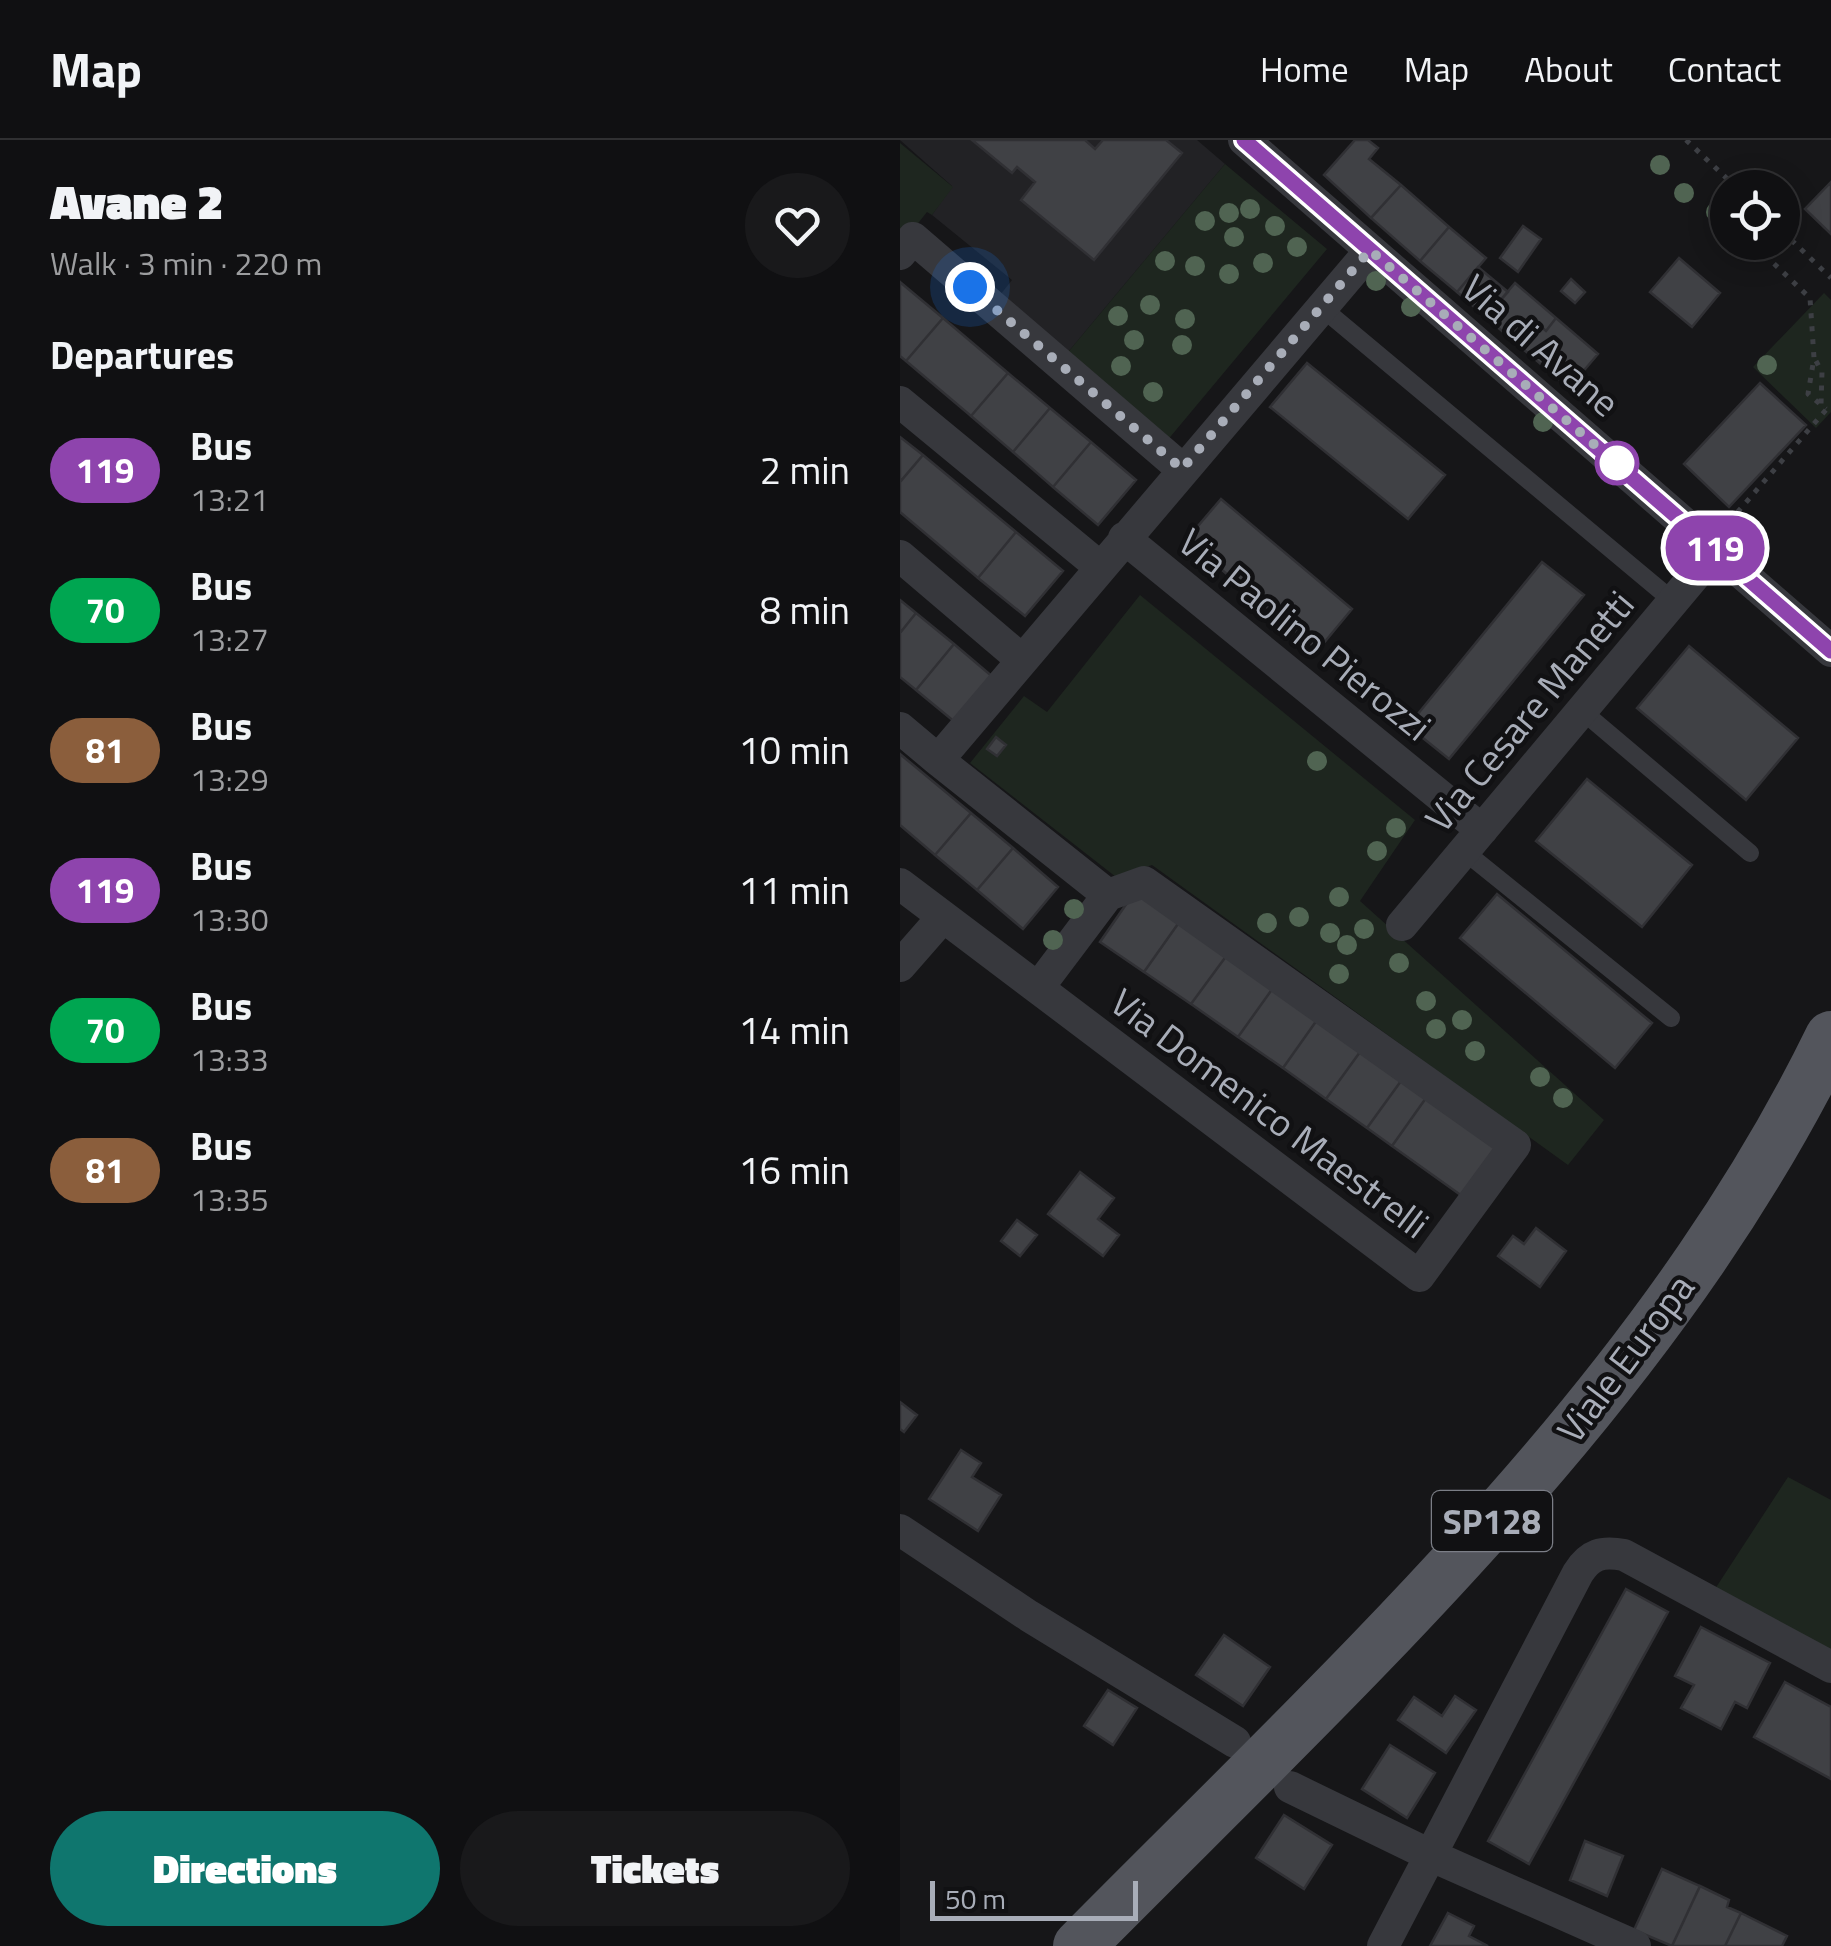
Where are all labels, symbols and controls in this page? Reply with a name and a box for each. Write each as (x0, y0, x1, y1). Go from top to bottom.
text: Map (50, 33, 142, 106)
text: Home (1260, 42, 1349, 96)
text: Map (1404, 42, 1469, 96)
text: About (1524, 42, 1613, 96)
text: Contact (1668, 42, 1781, 96)
text: Avane 2 (50, 165, 223, 238)
map controls (1710, 170, 1800, 260)
button: locate (1710, 170, 1800, 260)
button: heart (745, 173, 850, 278)
text: Walk · 3 min · 220 m (50, 239, 322, 287)
street label: Via di Avane (1449, 260, 1633, 430)
your location (945, 262, 995, 312)
text: Departures (50, 326, 234, 384)
text: Bus (190, 417, 252, 475)
text: 2 min (760, 441, 850, 499)
unlabelled marker (1596, 442, 1638, 484)
text: 119 (76, 443, 134, 497)
text: 13:21 (190, 475, 269, 523)
street label: Via Paolino Pierozzi (1166, 514, 1444, 754)
line badge: 119 (1658, 516, 1772, 580)
text: 119 (1686, 521, 1744, 575)
text: Bus (190, 557, 252, 615)
street label: Via Cesare Manetti (1410, 578, 1648, 844)
text: 8 min (760, 581, 850, 639)
text: 70 (85, 583, 125, 637)
text: 13:27 (190, 615, 269, 663)
text: Bus (190, 697, 252, 755)
text: 10 min (739, 721, 850, 779)
text: 81 (85, 723, 125, 777)
text: 13:29 (190, 755, 269, 803)
text: Bus (190, 837, 252, 895)
text: 11 min (739, 861, 850, 919)
text: 119 (76, 863, 134, 917)
text: 13:30 (190, 895, 269, 943)
street label: Via Domenico Maestrelli (1098, 974, 1442, 1252)
text: Bus (190, 977, 252, 1035)
text: 14 min (739, 1001, 850, 1059)
text: 70 (85, 1003, 125, 1057)
text: 13:33 (190, 1035, 269, 1083)
text: Bus (190, 1117, 252, 1175)
text: 16 min (739, 1141, 850, 1199)
text: 81 (85, 1143, 125, 1197)
text: 13:35 (190, 1175, 269, 1223)
street label: Viale Europa (1542, 1261, 1708, 1455)
road number: SP128 (1432, 1491, 1552, 1551)
button: Directions (50, 1811, 440, 1926)
button: Tickets (460, 1811, 850, 1926)
scale bar (930, 1876, 1138, 1920)
text: 50 m (945, 1877, 1006, 1920)

